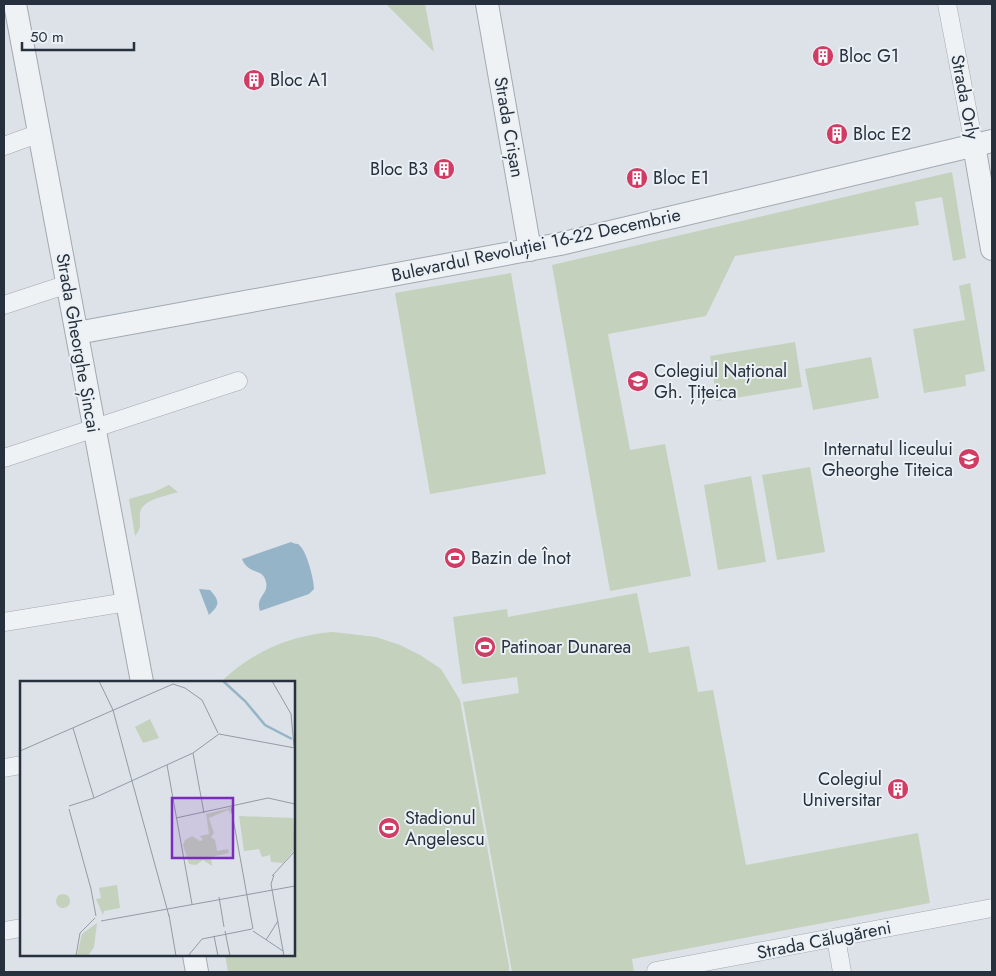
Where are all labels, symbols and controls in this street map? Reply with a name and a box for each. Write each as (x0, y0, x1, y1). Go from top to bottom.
scale bar (22, 20, 135, 52)
text: 50 m (30, 26, 64, 48)
place label: Bloc G1 (839, 43, 899, 69)
building icon: Bloc G1 (811, 44, 835, 68)
street label: Strada Orly (944, 52, 986, 142)
place label: Bloc A1 (270, 67, 328, 93)
building icon: Bloc A1 (242, 68, 266, 92)
street label: Strada Crișan (487, 75, 531, 179)
place label: Bloc E2 (853, 121, 911, 147)
building icon: Bloc E2 (825, 122, 849, 146)
place label: Bloc B3 (370, 156, 428, 182)
building icon: Bloc B3 (432, 157, 456, 181)
place label: Bloc E1 (653, 165, 709, 191)
building icon: Bloc E1 (625, 166, 649, 190)
street label: Bulevardul Revoluției 16-22 Decembrie (389, 202, 683, 288)
street label: Strada Gheorghe Șincai (49, 251, 107, 435)
place label: Colegiul Național Gh. Țițeica (654, 358, 787, 405)
school or university icon: Colegiul Național Gh. Țițeica (626, 369, 650, 393)
place label: Internatul liceului Gheorghe Titeica (822, 436, 953, 483)
school or university icon: Internatul liceului Gheorghe Titeica (957, 447, 981, 471)
place label: Bazin de Înot (471, 545, 571, 571)
sports icon: Bazin de Înot (443, 546, 467, 570)
place label: Patinoar Dunarea (501, 634, 631, 660)
sports icon: Patinoar Dunarea (473, 635, 497, 659)
inset map (20, 681, 295, 956)
place label: Colegiul Universitar (802, 766, 883, 813)
building icon: Colegiul Universitar (886, 777, 910, 801)
place label: Stadionul Angelescu (405, 805, 485, 852)
sports icon: Stadionul Angelescu (377, 816, 401, 840)
street label: Strada Călugăreni (755, 914, 893, 966)

